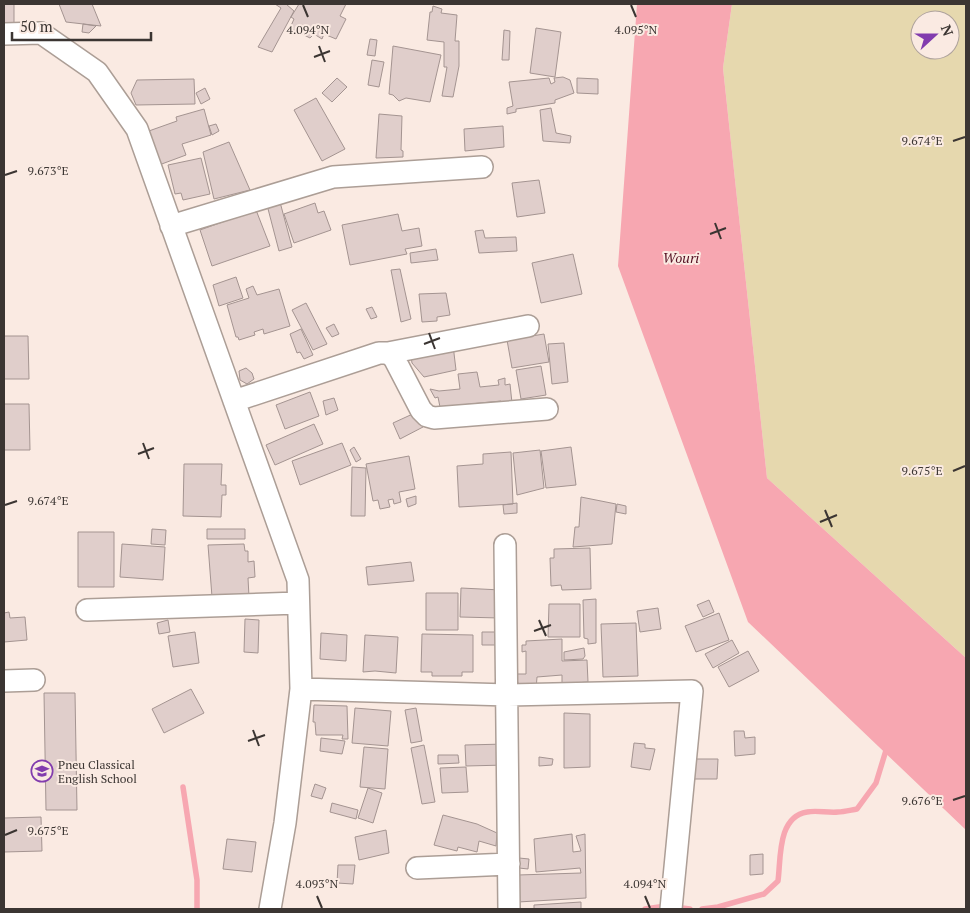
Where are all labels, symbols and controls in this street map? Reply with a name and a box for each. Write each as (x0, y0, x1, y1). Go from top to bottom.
scale bar (12, 10, 151, 42)
north arrow (910, 10, 960, 60)
text: 50 m (20, 16, 53, 36)
text: 4.094°N (287, 22, 330, 37)
text: 4.095°N (615, 22, 658, 37)
text: N (937, 22, 959, 39)
text: 9.674°E (901, 133, 943, 148)
text: 9.673°E (27, 163, 69, 178)
water label: Wouri (663, 248, 699, 267)
text: 9.675°E (901, 463, 943, 478)
text: 9.674°E (27, 493, 69, 508)
place label: Pneu Classical English School (58, 757, 137, 786)
school or university icon: Pneu Classical English School (30, 759, 54, 783)
text: 9.676°E (901, 793, 943, 808)
text: 9.675°E (27, 823, 69, 838)
text: 4.093°N (296, 876, 339, 891)
text: 4.094°N (624, 876, 667, 891)

